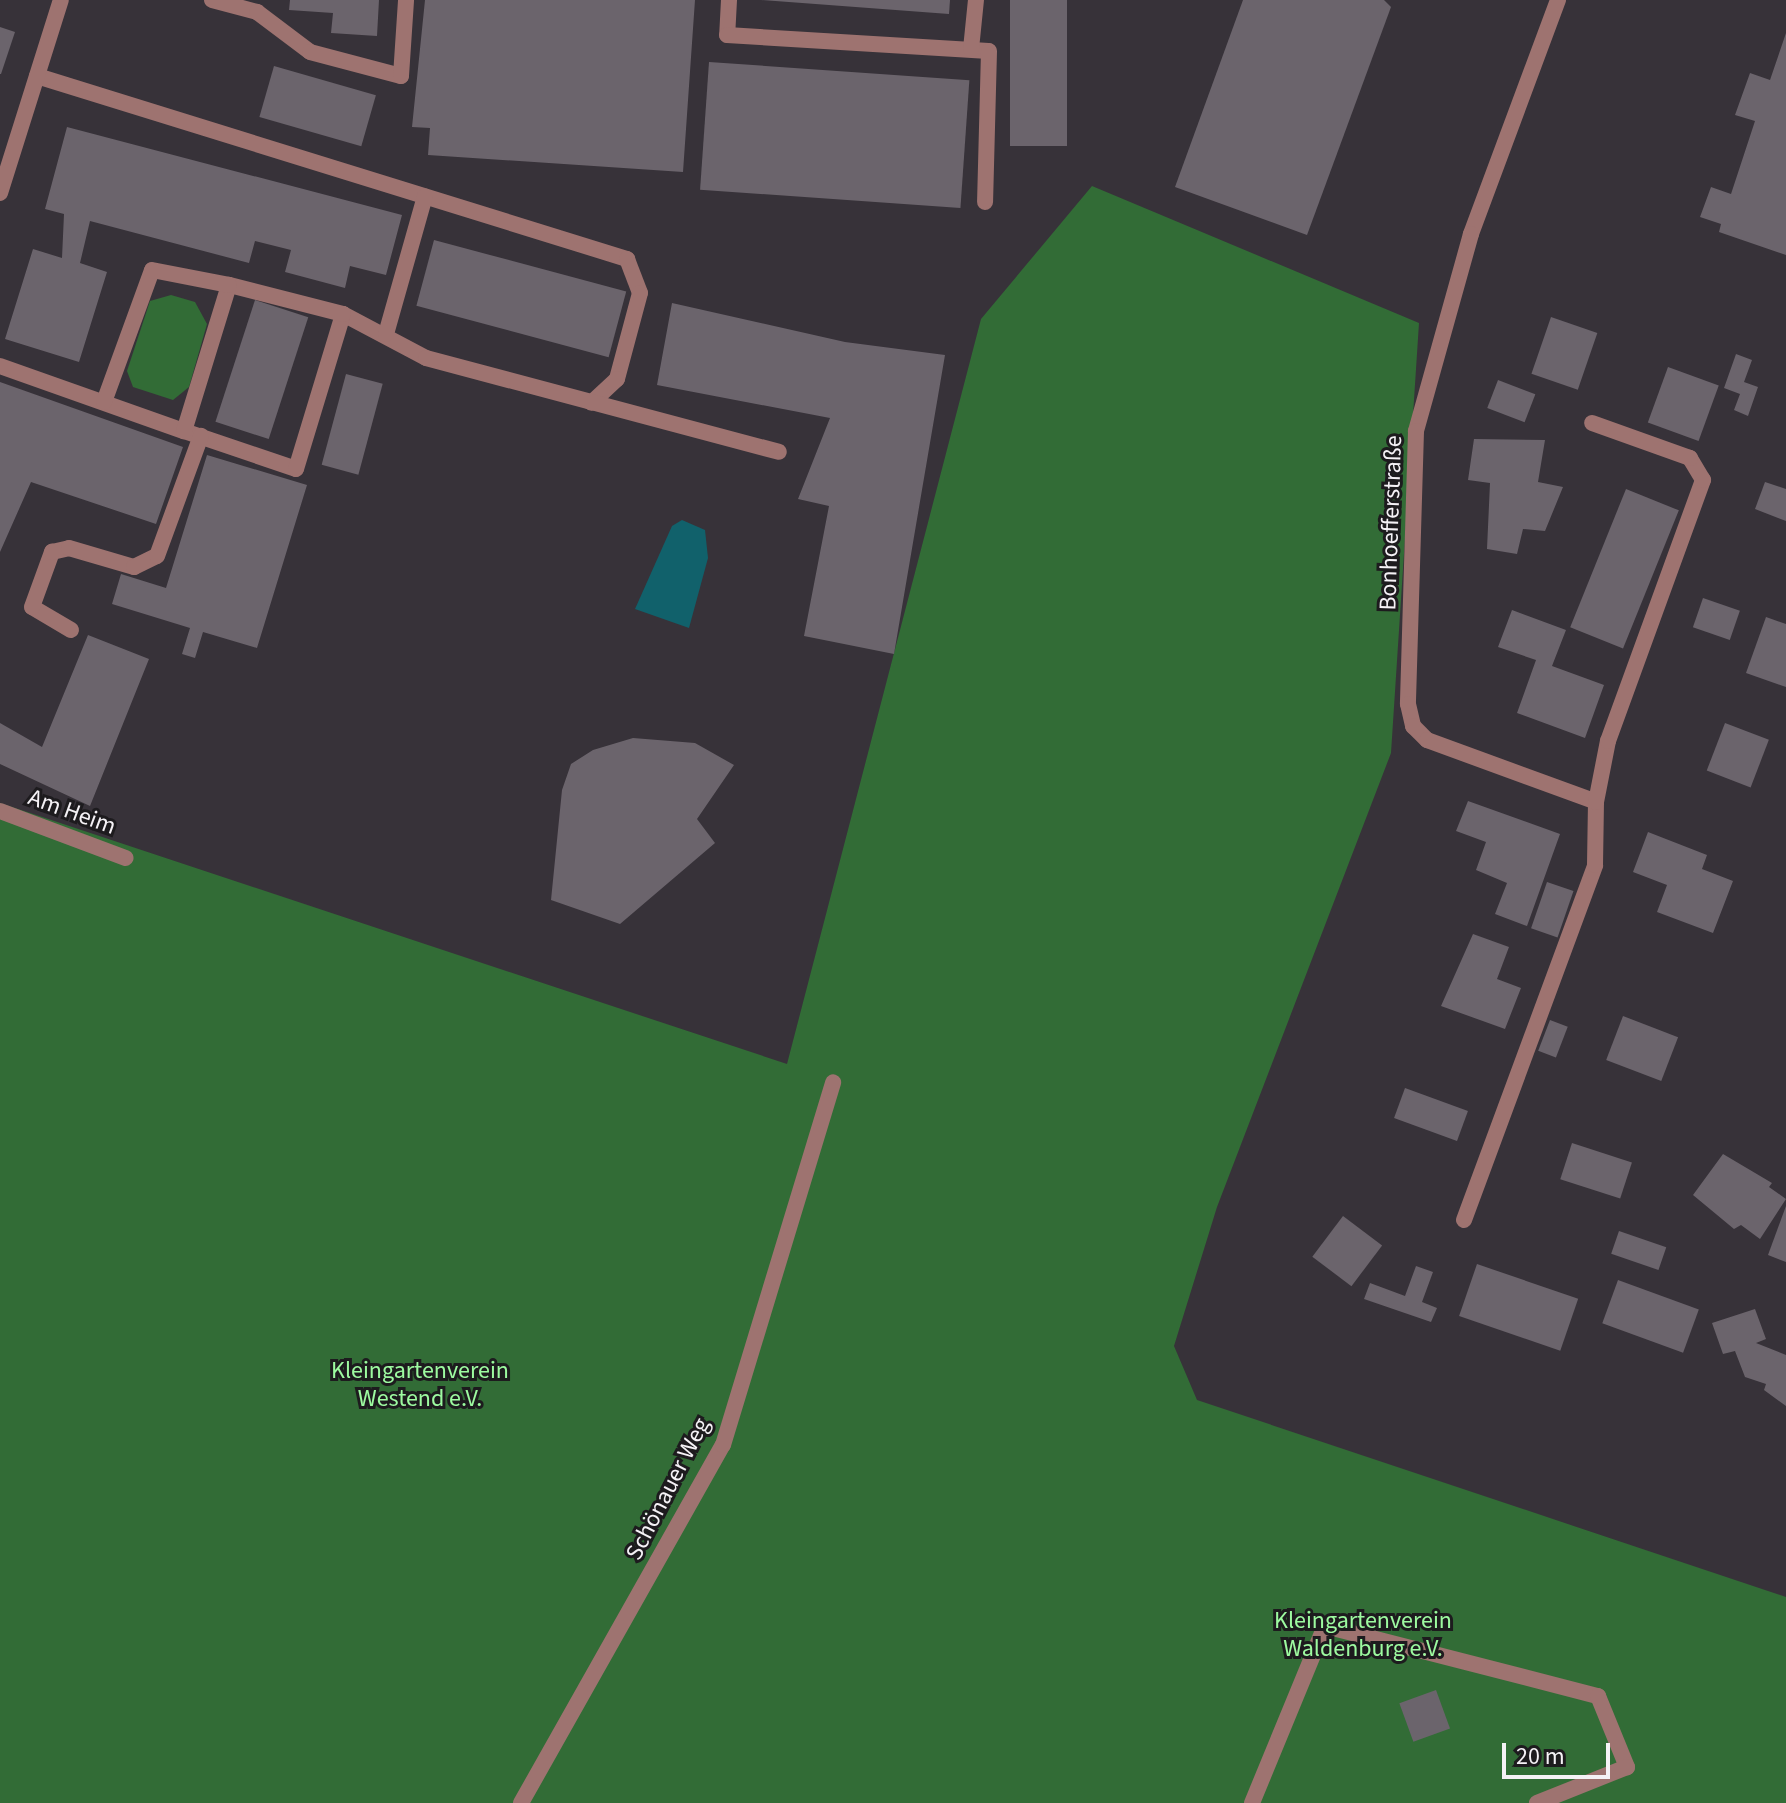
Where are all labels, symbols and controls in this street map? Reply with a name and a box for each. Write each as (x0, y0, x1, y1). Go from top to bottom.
street label: Bonhoefferstraße (1374, 435, 1408, 611)
street label: Am Heim (24, 783, 120, 841)
park label: Kleingartenverein Westend e.V. (331, 1357, 509, 1413)
street label: Schönauer Weg (620, 1413, 716, 1565)
park label: Kleingartenverein Waldenburg e.V. (1274, 1607, 1452, 1663)
scale bar (1506, 1727, 1614, 1777)
text: 20 m (1516, 1739, 1565, 1774)

